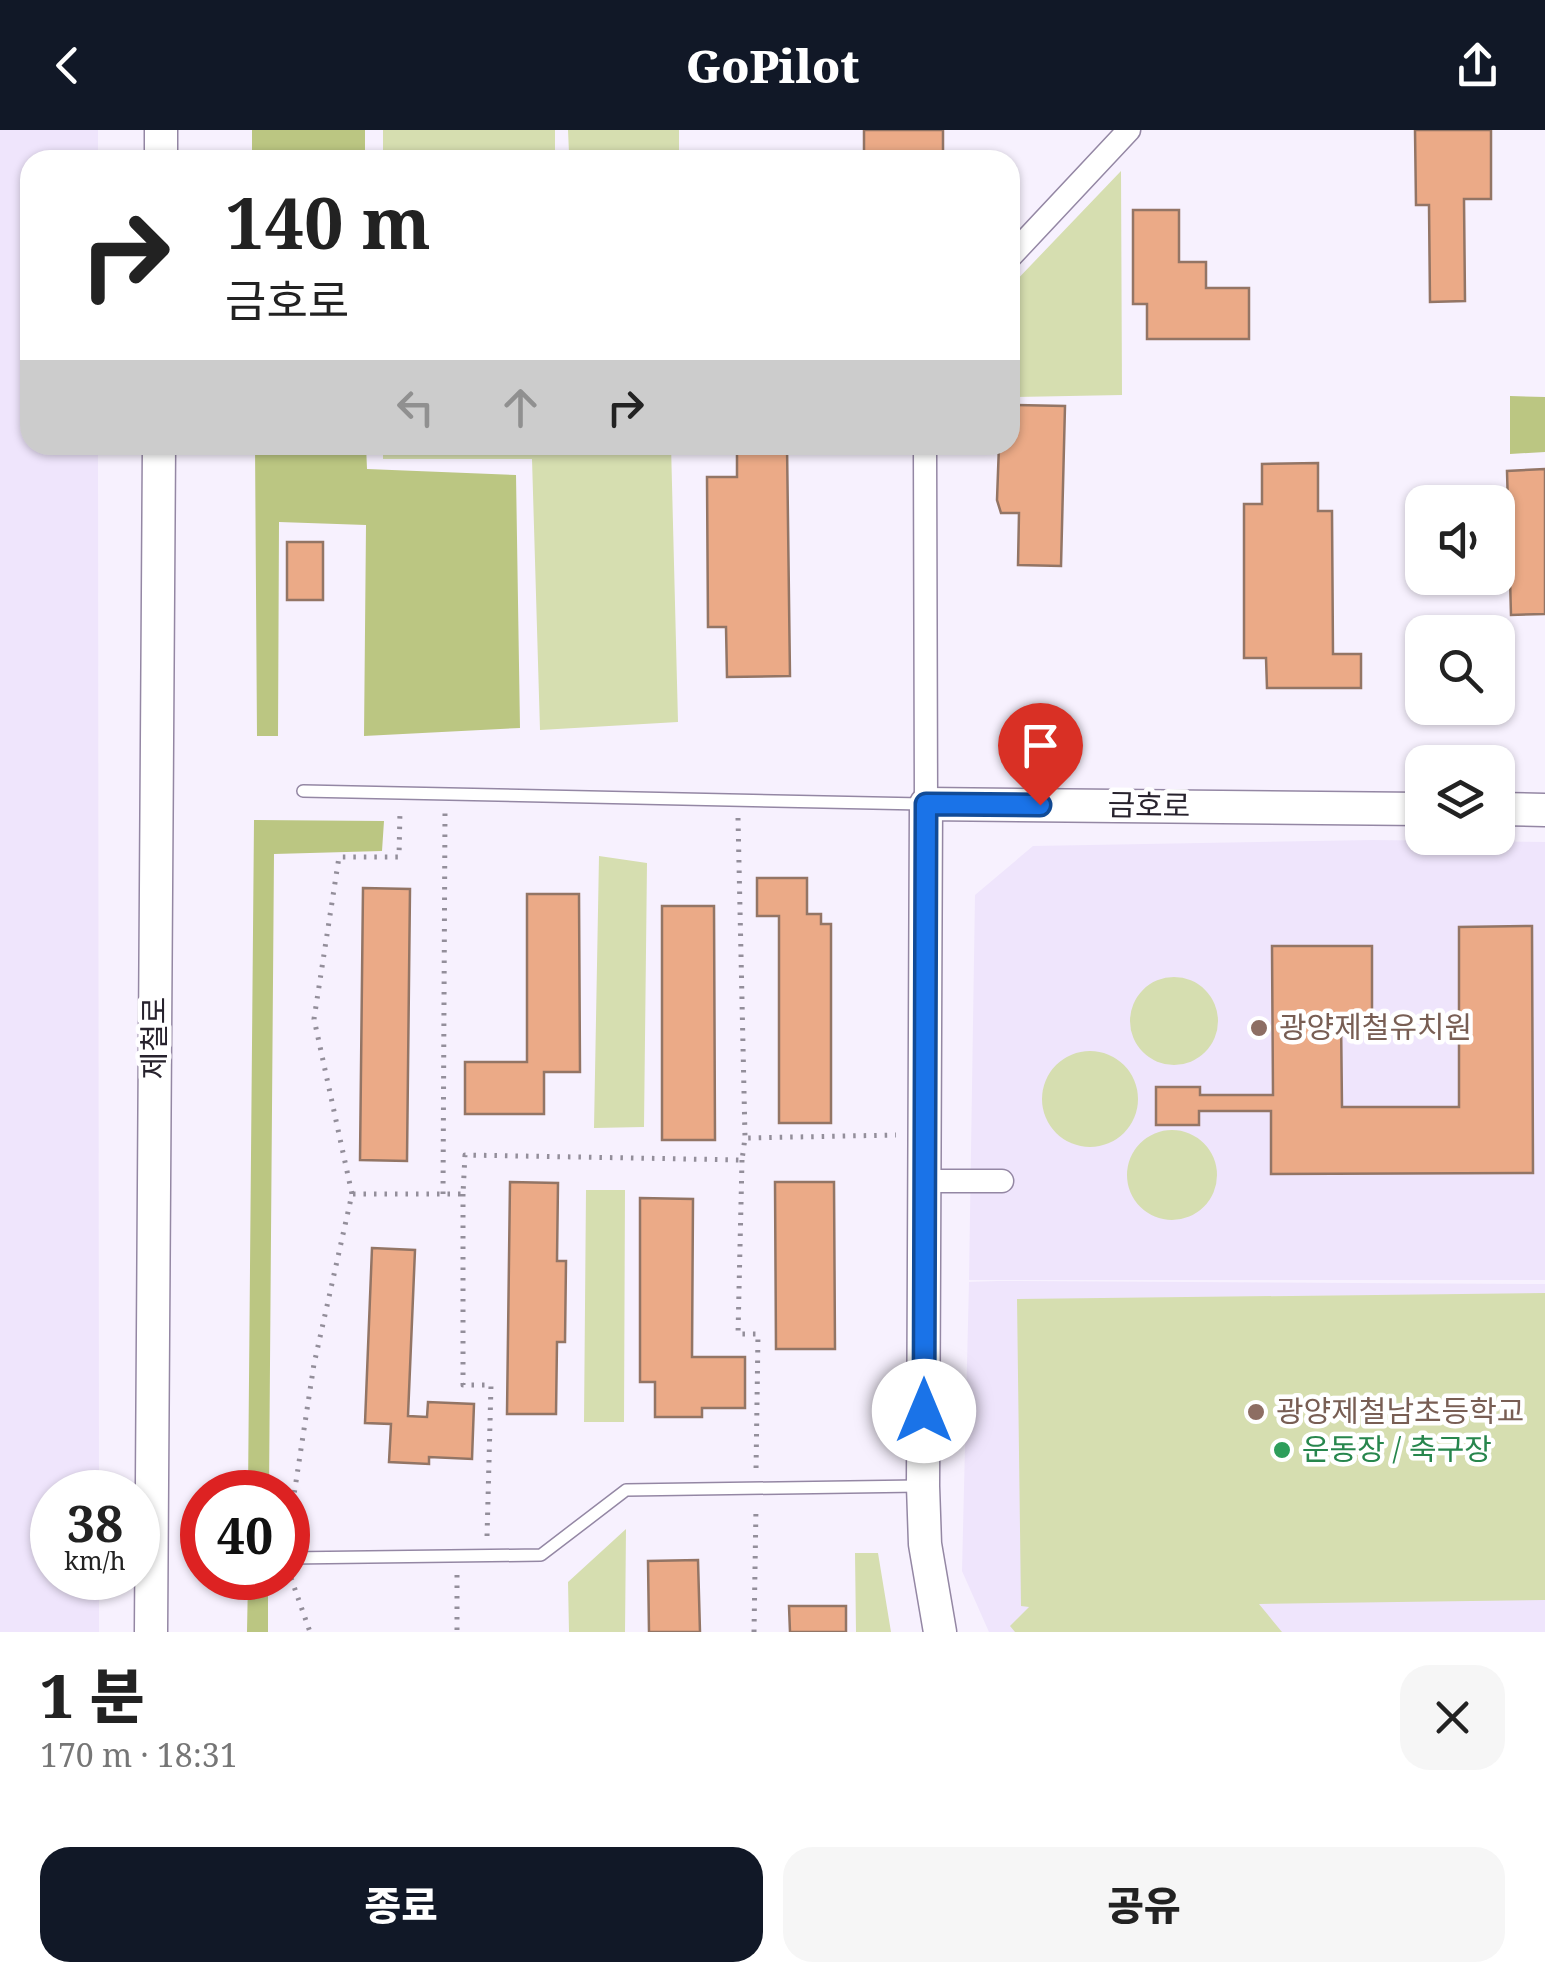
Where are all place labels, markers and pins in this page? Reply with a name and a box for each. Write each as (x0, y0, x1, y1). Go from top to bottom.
pin (998, 703, 1083, 806)
place label: 광양제철유치원 (1279, 1006, 1472, 1047)
marker: 광양제철유치원 (1248, 1017, 1270, 1039)
place label: 광양제철남초등학교 (1276, 1390, 1524, 1431)
marker: 광양제철남초등학교 (1245, 1401, 1267, 1423)
place label: 운동장 / 축구장 (1302, 1428, 1492, 1469)
marker: 운동장 / 축구장 (1271, 1439, 1293, 1461)

